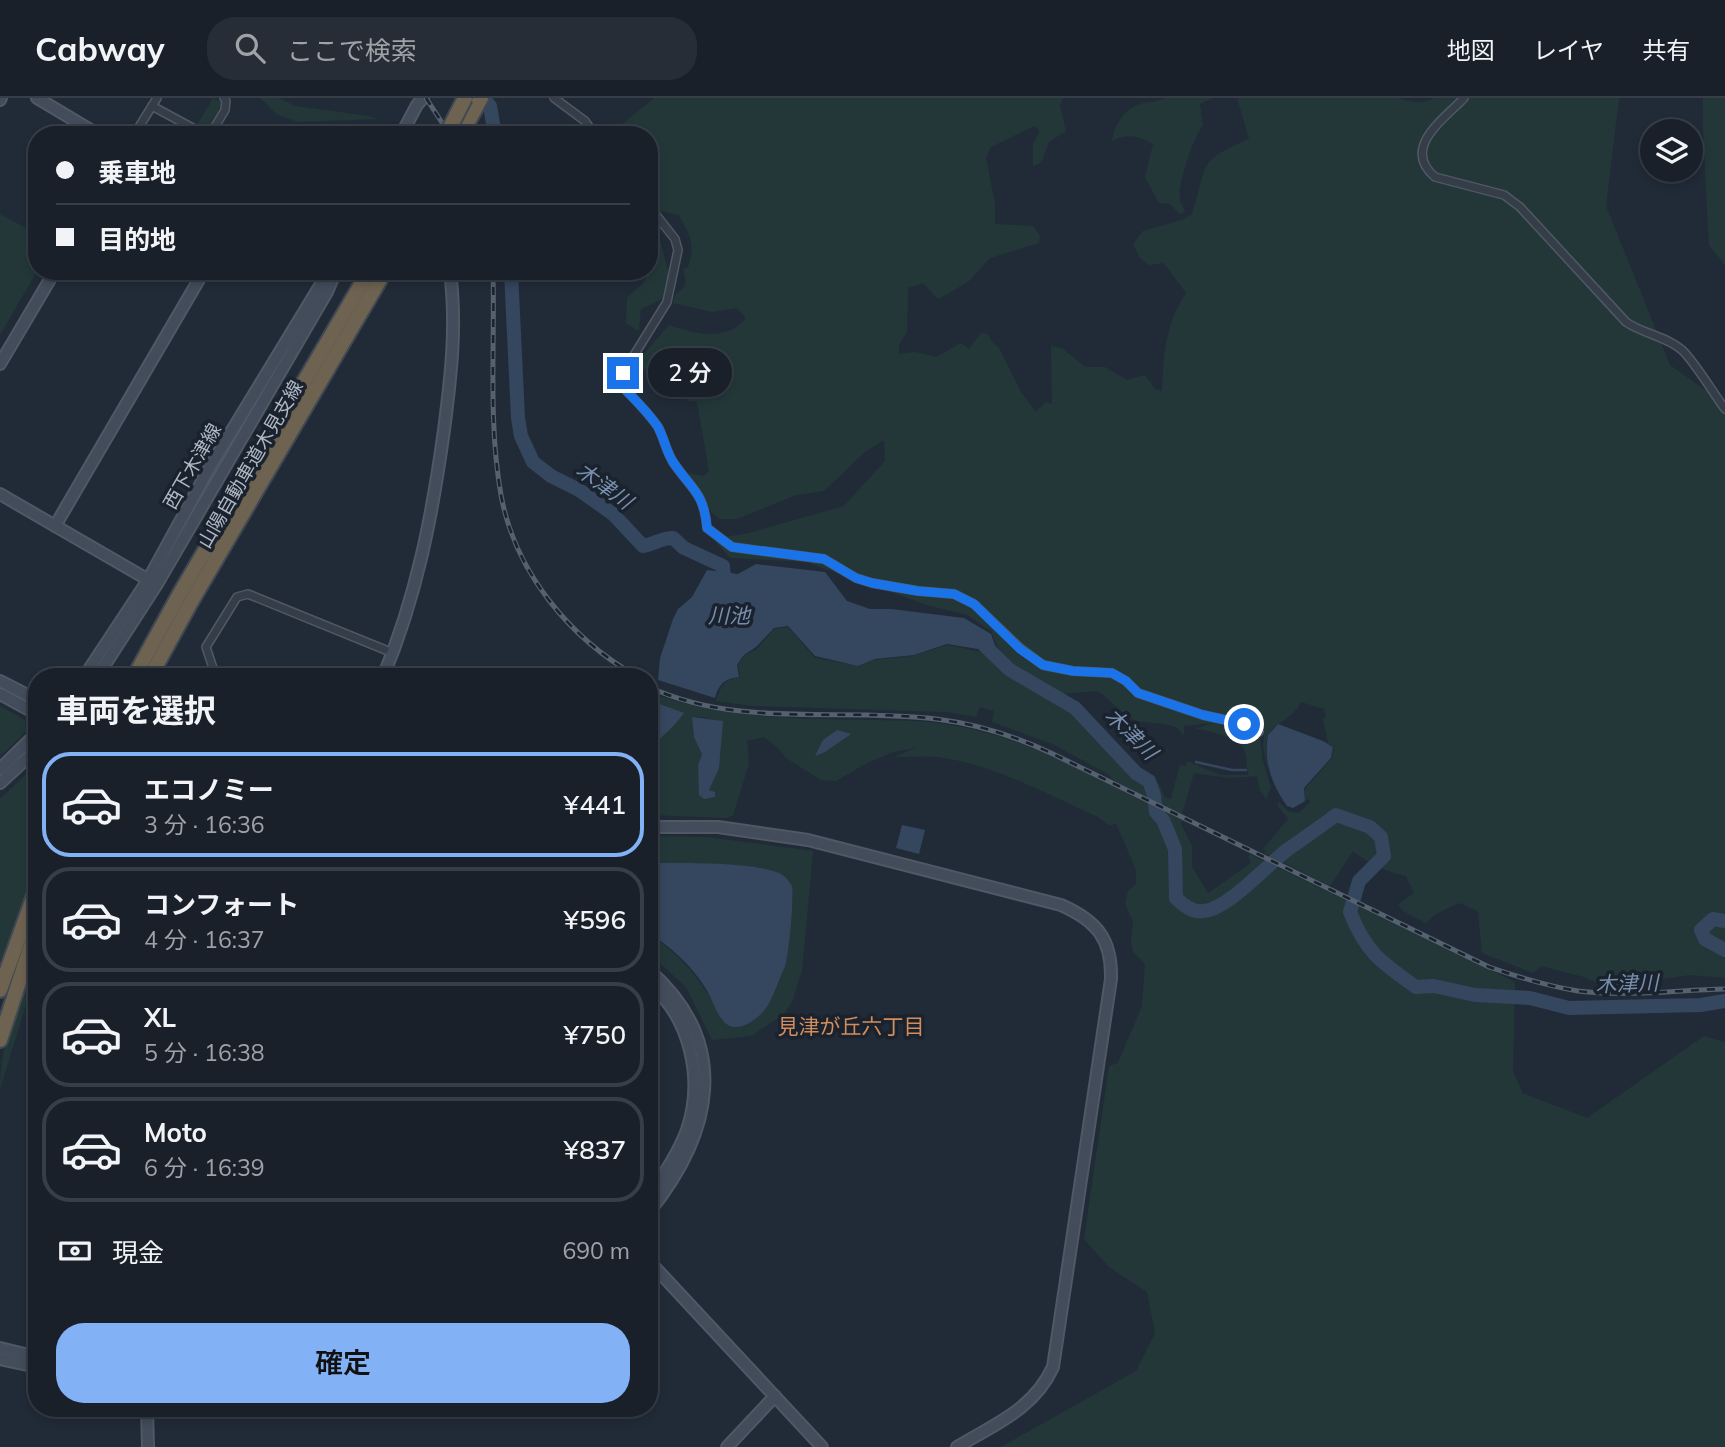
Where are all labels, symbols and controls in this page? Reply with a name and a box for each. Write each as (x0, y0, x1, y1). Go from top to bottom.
search box (207, 17, 697, 80)
text: Cabway (35, 28, 165, 69)
icon: search (231, 29, 269, 67)
text: ここで検索 (287, 34, 417, 67)
text: 地図 (1447, 35, 1495, 65)
text: レイヤ (1533, 35, 1604, 65)
text: 共有 (1642, 35, 1690, 65)
map controls (1640, 119, 1703, 182)
button: layers (1640, 119, 1703, 182)
text: 乗車地 (98, 156, 176, 189)
text: 目的地 (98, 223, 176, 256)
callout: 2 分 (648, 348, 732, 398)
route end (607, 357, 639, 389)
text: 2 分 (669, 358, 711, 387)
street label: 山陽自動車道木見支線 (192, 376, 308, 552)
street label: 西下木津線 (158, 419, 226, 513)
water label: 木津川 (571, 456, 639, 515)
water label: 川池 (708, 602, 752, 628)
text: 車両を選択 (56, 690, 216, 730)
water label: 木津川 (1100, 702, 1165, 766)
route start (1228, 708, 1260, 740)
icon: car (60, 773, 123, 836)
text: エコノミー (144, 773, 274, 806)
text: ¥441 (564, 788, 626, 821)
text: 3 分 · 16:36 (144, 810, 265, 839)
icon: car (60, 888, 123, 951)
text: コンフォート (144, 888, 299, 921)
text: ¥596 (564, 903, 626, 936)
text: 4 分 · 16:37 (144, 925, 265, 954)
water label: 木津川 (1595, 969, 1661, 997)
text: XL (144, 1001, 176, 1034)
icon: car (60, 1003, 123, 1066)
district label: 見津が丘六丁目 (778, 1013, 925, 1039)
text: ¥750 (564, 1018, 626, 1051)
text: 5 分 · 16:38 (144, 1038, 265, 1067)
text: Moto (144, 1116, 207, 1149)
icon: car (60, 1118, 123, 1181)
text: ¥837 (564, 1133, 626, 1166)
text: 6 分 · 16:39 (144, 1153, 265, 1182)
icon: cash (56, 1232, 94, 1270)
text: 現金 (112, 1236, 164, 1269)
text: 690 m (562, 1236, 630, 1265)
button: 確定 (56, 1323, 630, 1403)

